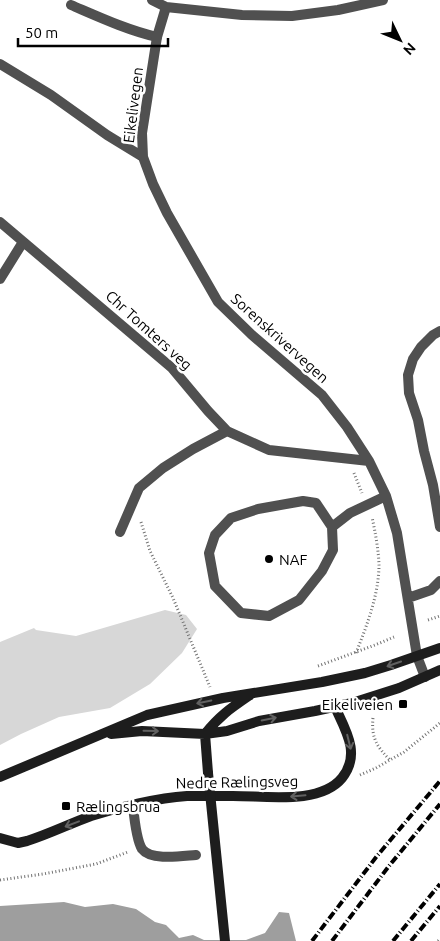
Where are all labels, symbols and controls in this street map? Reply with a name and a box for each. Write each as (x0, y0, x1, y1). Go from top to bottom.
scale bar (18, 15, 168, 47)
north arrow (375, 15, 425, 65)
text: 50 m (25, 24, 58, 41)
text: N (400, 40, 419, 58)
street label: Eikelivegen (120, 66, 146, 144)
street label: Chr Tomters veg (102, 287, 196, 373)
street label: Sorenskrivervegen (228, 290, 332, 386)
place label: NAF (279, 551, 307, 568)
marker: NAF (263, 553, 275, 565)
one-way arrow (387, 660, 402, 669)
place label: Eikeliveien (322, 696, 393, 713)
one-way arrow (197, 697, 213, 707)
marker: Eikeliveien (397, 698, 409, 710)
one-way arrow (261, 713, 277, 723)
one-way arrow (143, 727, 159, 736)
one-way arrow (345, 734, 354, 750)
street label: Nedre Rælingsveg (175, 772, 299, 792)
one-way arrow (290, 791, 306, 801)
place label: Rælingsbrua (76, 798, 160, 815)
marker: Rælingsbrua (60, 800, 72, 812)
one-way arrow (65, 819, 80, 829)

